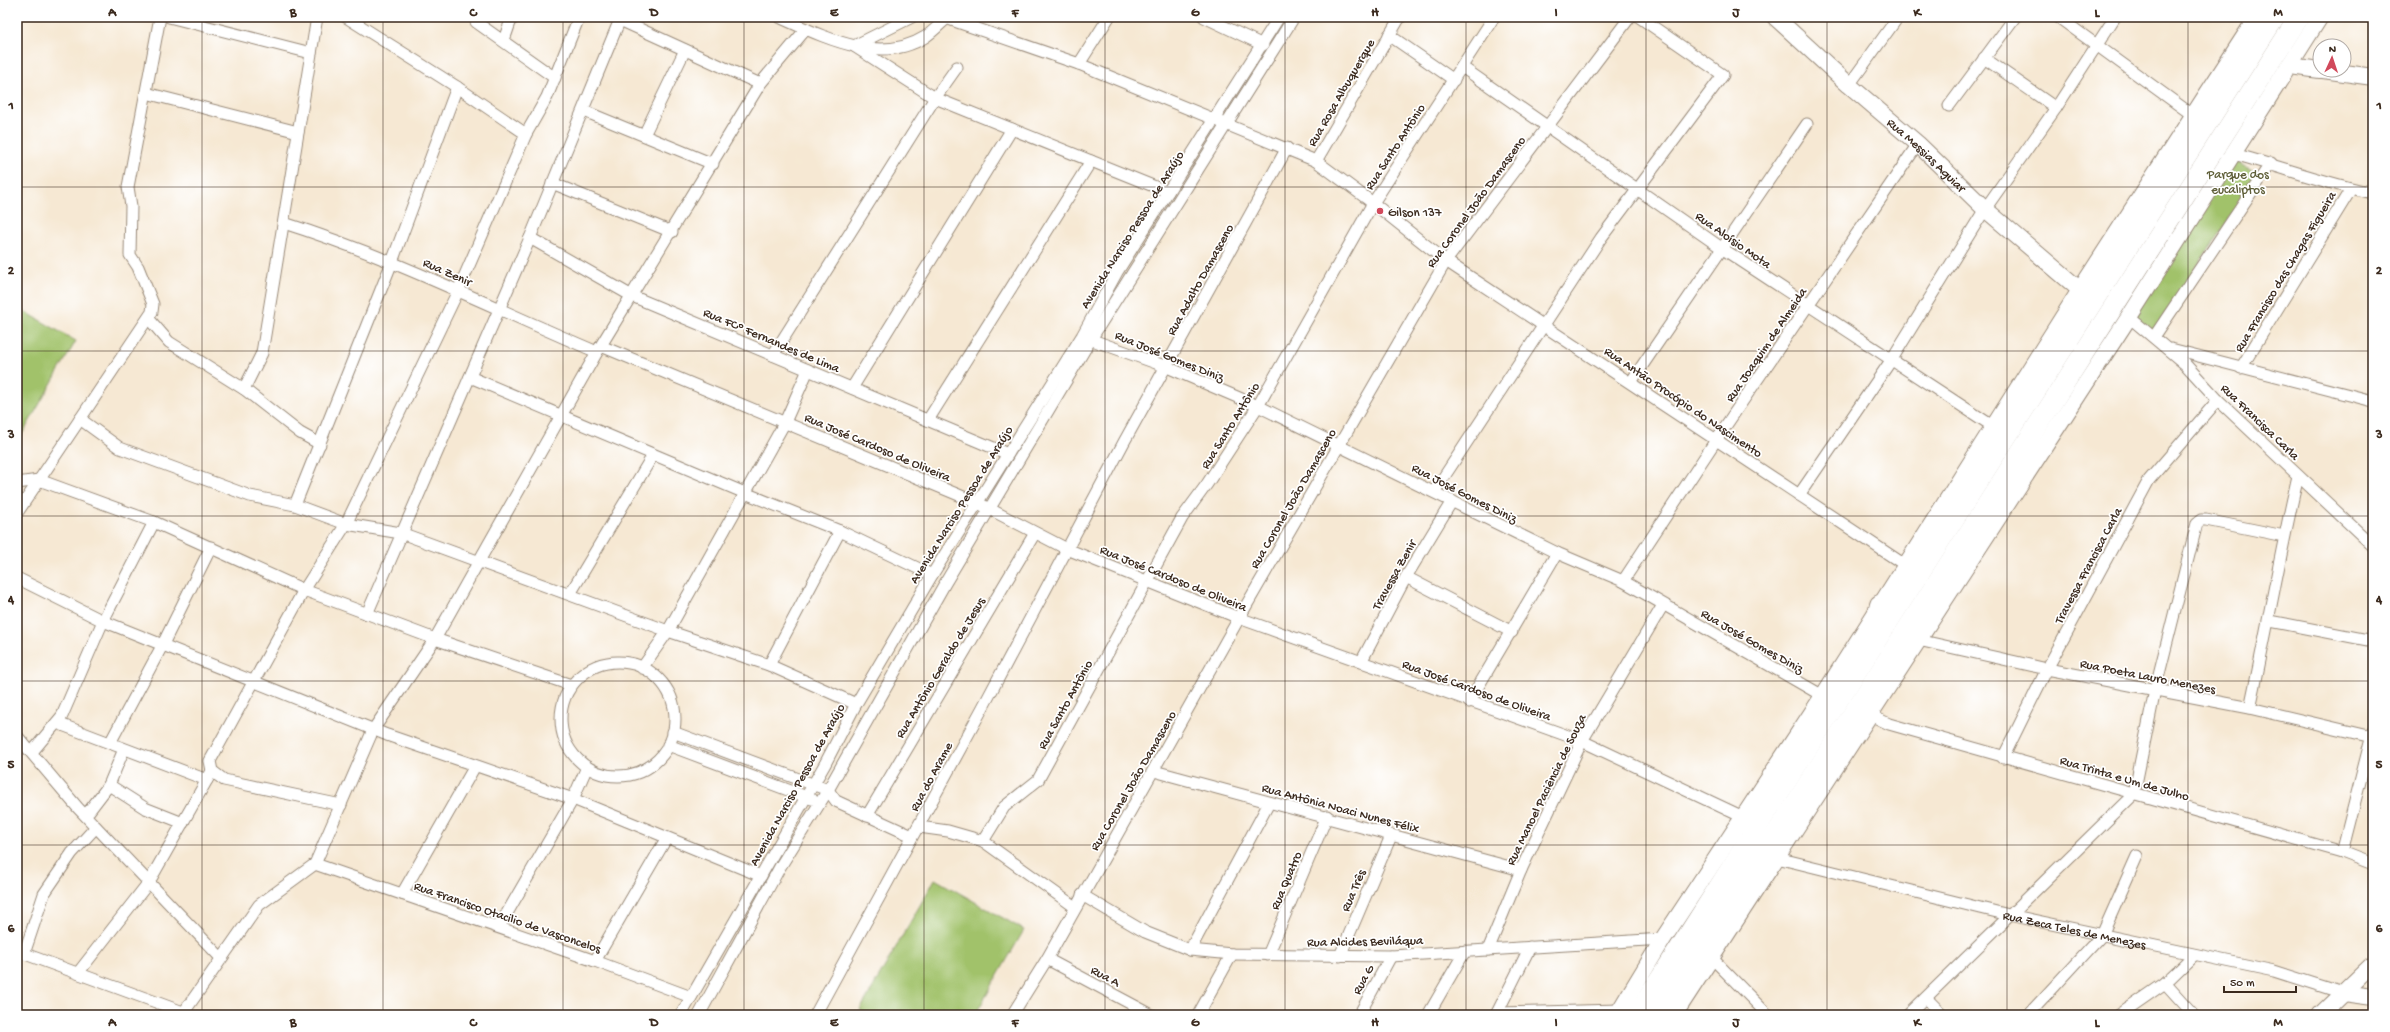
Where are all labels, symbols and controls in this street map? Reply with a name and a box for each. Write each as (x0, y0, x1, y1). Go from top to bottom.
text: A (107, 6, 117, 21)
text: B (289, 6, 298, 21)
text: C (468, 6, 478, 21)
text: D (649, 6, 659, 21)
text: E (830, 6, 839, 21)
text: F (1011, 6, 1020, 21)
text: G (1191, 6, 1200, 21)
text: H (1371, 6, 1379, 21)
text: I (1554, 6, 1558, 21)
text: J (1732, 6, 1741, 21)
text: K (1912, 6, 1922, 21)
text: L (2095, 6, 2101, 21)
text: M (2273, 6, 2283, 21)
street label: Rua Rosa Albuquerque (1305, 37, 1379, 149)
north arrow (2312, 38, 2352, 78)
text: N (2329, 44, 2336, 56)
text: 1 (7, 99, 14, 114)
text: 1 (2375, 99, 2382, 114)
street label: Rua Santo Antônio (1363, 101, 1430, 193)
street label: Rua Messias Aguiar (1883, 116, 1969, 197)
street label: Rua Coronel João Damasceno (1424, 134, 1530, 271)
street label: Avenida Narciso Pessoa de Araújo (1078, 148, 1188, 312)
park label: Parque dos eucaliptos (2206, 168, 2270, 198)
street label: Rua Francisco das Chagas Figueira (2232, 189, 2341, 355)
marker: Gilson 137 (1375, 206, 1385, 216)
place label: Gilson 137 (1388, 206, 1443, 221)
street label: Rua Aloísio Mota (1692, 209, 1774, 273)
street label: Rua Adalto Damasceno (1164, 222, 1238, 338)
street label: Rua Zenir (420, 256, 475, 291)
text: 2 (8, 264, 15, 279)
text: 2 (2376, 264, 2383, 279)
street label: Rua Joaquim de Almeida (1723, 285, 1811, 405)
street label: Rua FCº Fernandes de Lima (701, 306, 842, 377)
street label: Rua José Gomes Diniz (1112, 329, 1227, 387)
street label: Rua Antão Procópio do Nascimento (1601, 344, 1765, 462)
street label: Rua Santo Antônio (1198, 380, 1264, 472)
street label: Rua Francisca Carla (2217, 381, 2302, 465)
street label: Rua José Cardoso de Oliveira (802, 411, 953, 486)
street label: Avenida Narciso Pessoa de Araújo (907, 423, 1017, 587)
street label: Rua Coronel João Damasceno (1248, 427, 1340, 572)
text: 3 (7, 428, 15, 443)
text: 3 (2375, 428, 2383, 443)
street label: Rua José Gomes Diniz (1409, 461, 1520, 528)
street label: Travessa Francisca Carla (2052, 505, 2127, 628)
street label: Travessa Zenir (1369, 536, 1421, 614)
street label: Rua José Cardoso de Oliveira (1097, 543, 1249, 616)
text: 4 (7, 593, 15, 608)
text: 4 (2375, 593, 2383, 608)
street label: Rua Antônio Geraldo de Jesus (893, 594, 990, 741)
street label: Rua José Gomes Diniz (1698, 607, 1807, 678)
street label: Rua José Cardoso de Oliveira (1400, 657, 1553, 726)
street label: Rua Poeta Lauro Menezes (2078, 657, 2218, 698)
street label: Rua Santo Antônio (1036, 658, 1097, 752)
street label: Avenida Narciso Pessoa de Araújo (747, 701, 849, 869)
street label: Rua Coronel João Damasceno (1088, 709, 1180, 854)
street label: Rua Manoel Paciência de Souza (1504, 711, 1591, 868)
street label: Rua do Arame (908, 740, 957, 814)
street label: Rua Trinta e Um de Julho (2058, 754, 2191, 805)
text: 5 (8, 758, 15, 773)
text: 5 (2376, 758, 2383, 773)
street label: Rua Antônia Noaci Nunes Félix (1260, 781, 1421, 838)
street label: Rua Quatro (1268, 849, 1306, 912)
street label: Rua Três (1339, 867, 1370, 914)
street label: Rua Francisco Otacilio de Vasconcelos (412, 879, 604, 958)
street label: Rua Zeca Teles de Menezes (2001, 909, 2148, 954)
text: 6 (8, 922, 15, 937)
text: 6 (2376, 922, 2383, 937)
street label: Rua Alcides Beviláqua (1307, 934, 1424, 951)
street label: Rua G (1350, 962, 1379, 998)
street label: Rua A (1088, 963, 1123, 992)
scale bar (2224, 968, 2296, 994)
text: 50 m (2230, 977, 2255, 991)
text: A (107, 1016, 117, 1031)
text: B (289, 1016, 298, 1031)
text: C (468, 1016, 478, 1031)
text: D (649, 1016, 659, 1031)
text: E (830, 1016, 839, 1031)
text: F (1011, 1016, 1020, 1031)
text: G (1191, 1016, 1200, 1031)
text: H (1371, 1016, 1379, 1031)
text: I (1554, 1016, 1558, 1031)
text: J (1732, 1016, 1741, 1031)
text: K (1912, 1016, 1922, 1031)
text: L (2095, 1016, 2101, 1031)
text: M (2273, 1016, 2283, 1031)

